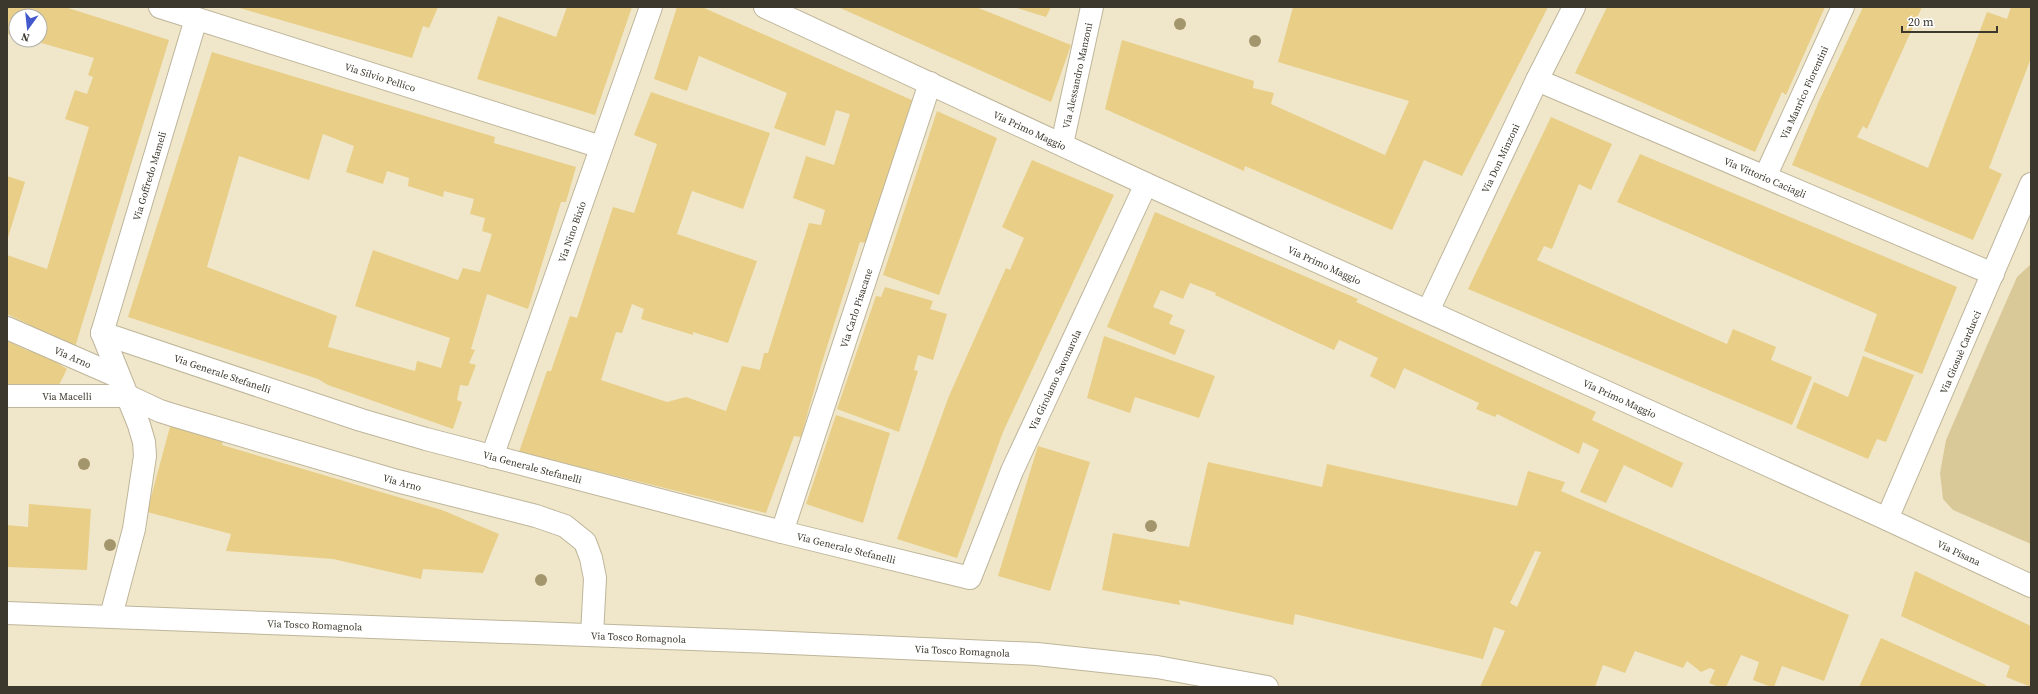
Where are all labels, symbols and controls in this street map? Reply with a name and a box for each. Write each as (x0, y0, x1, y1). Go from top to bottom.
north arrow (8, 8, 48, 48)
scale bar (1902, 8, 1997, 34)
text: 20 m (1908, 14, 1934, 30)
street label: Via Alessandro Manzoni (1060, 22, 1095, 130)
text: N (20, 29, 31, 45)
street label: Via Manrico Fiorentini (1777, 44, 1831, 142)
street label: Via Silvio Pellico (343, 60, 418, 95)
street label: Via Primo Maggio (991, 108, 1069, 153)
street label: Via Don Minzoni (1479, 122, 1522, 195)
street label: Via Goffredo Mameli (130, 130, 169, 222)
street label: Via Vittorio Caciagli (1722, 154, 1808, 201)
street label: Via Nino Bixio (555, 199, 589, 264)
street label: Via Primo Maggio (1285, 243, 1364, 288)
street label: Via Carlo Pisacane (837, 267, 875, 349)
street label: Via Giosuè Carducci (1937, 309, 1984, 396)
street label: Via Girolamo Savonarola (1026, 327, 1085, 433)
street label: Via Arno (52, 343, 94, 371)
street label: Via Generale Stefanelli (172, 352, 272, 396)
street label: Via Primo Maggio (1581, 376, 1659, 421)
street label: Via Macelli (42, 390, 92, 403)
street label: Via Generale Stefanelli (482, 448, 583, 486)
street label: Via Arno (381, 471, 423, 494)
street label: Via Generale Stefanelli (795, 530, 897, 567)
street label: Via Pisana (1935, 537, 1983, 569)
street label: Via Tosco Romagnola (267, 617, 363, 634)
street label: Via Tosco Romagnola (591, 629, 687, 646)
street label: Via Tosco Romagnola (914, 643, 1011, 660)

